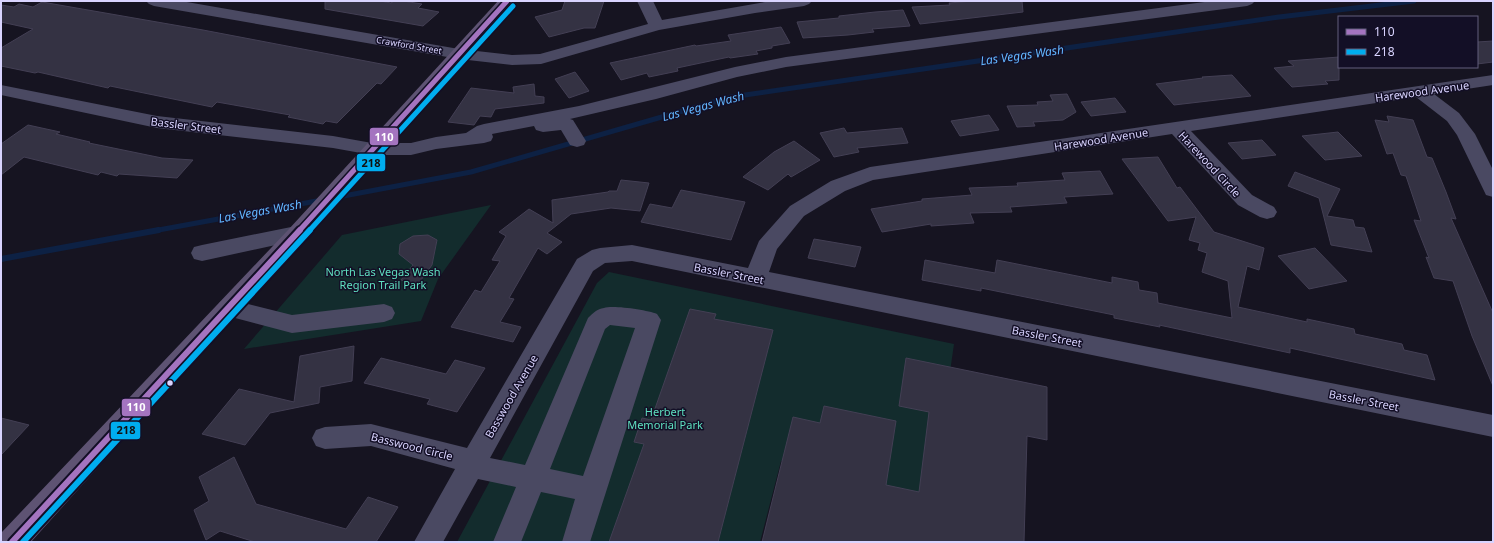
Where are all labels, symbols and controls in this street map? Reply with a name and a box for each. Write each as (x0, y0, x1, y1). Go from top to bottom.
legend (1338, 16, 1478, 68)
text: 110 (1374, 23, 1395, 40)
street label: Crawford Street (375, 33, 444, 57)
water label: Las Vegas Wash (979, 41, 1065, 69)
text: 218 (1374, 43, 1395, 60)
street label: Harewood Avenue (1374, 77, 1470, 105)
water label: Las Vegas Wash (660, 87, 746, 125)
street label: Bassler Street (150, 113, 222, 137)
street label: Harewood Avenue (1053, 124, 1149, 154)
line badge: 110 (369, 127, 399, 146)
street label: Harewood Circle (1176, 128, 1244, 200)
text: 110 (375, 129, 393, 144)
line badge: 218 (356, 153, 386, 172)
text: 218 (362, 155, 380, 170)
water label: Las Vegas Wash (217, 195, 303, 227)
street label: Bassler Street (693, 259, 765, 287)
park label: North Las Vegas Wash Region Trail Park (325, 264, 441, 292)
street label: Bassler Street (1011, 322, 1083, 350)
street label: Basswood Avenue (481, 352, 541, 440)
unlabelled marker (165, 378, 175, 388)
street label: Bassler Street (1328, 386, 1400, 414)
line badge: 110 (121, 398, 151, 417)
text: 110 (127, 399, 145, 414)
park label: Herbert Memorial Park (627, 404, 703, 432)
line badge: 218 (110, 421, 141, 440)
text: 218 (117, 422, 135, 437)
street label: Basswood Circle (369, 429, 455, 463)

